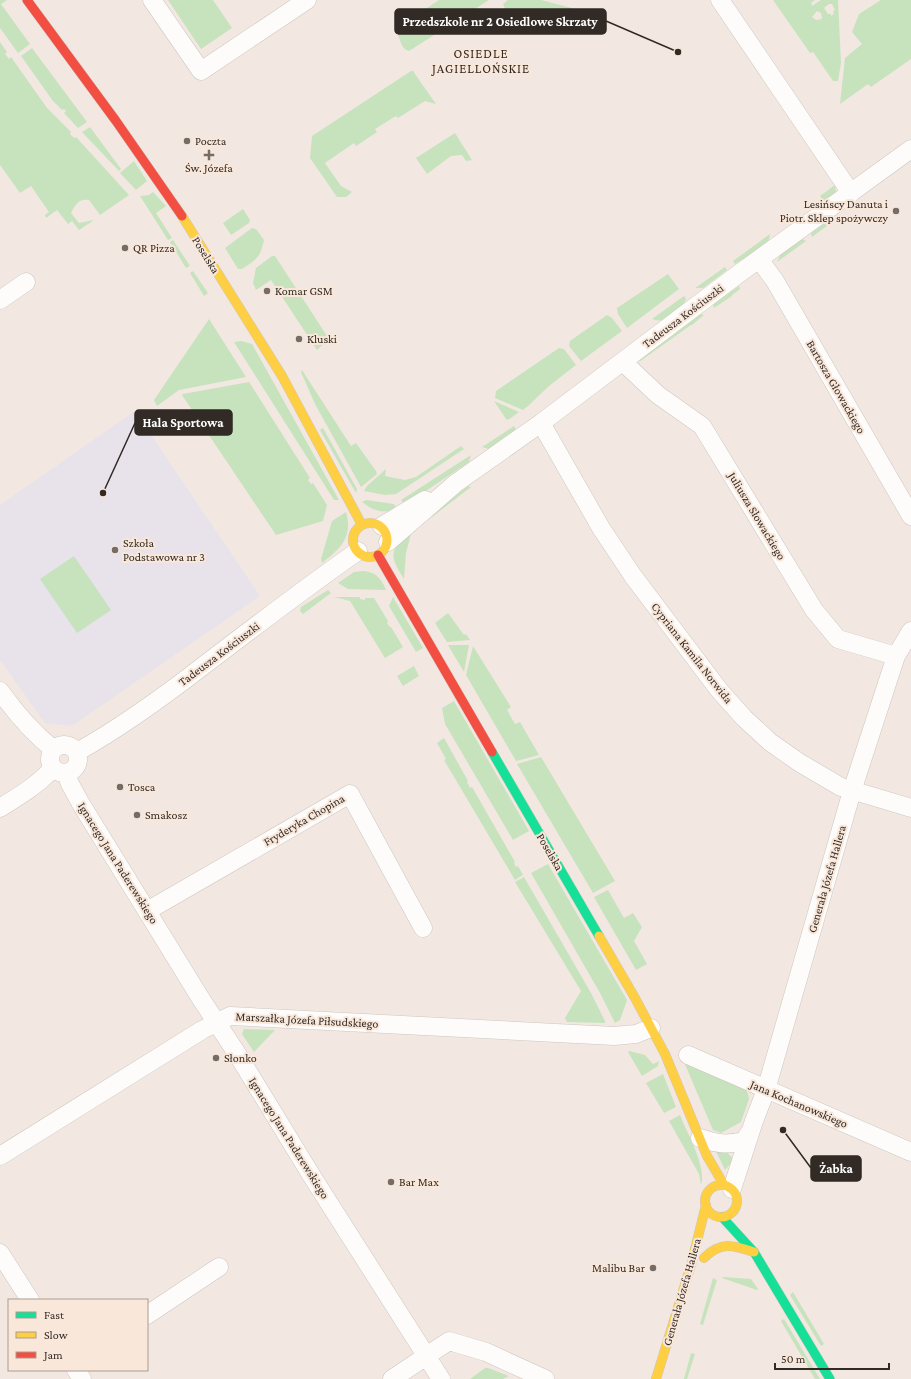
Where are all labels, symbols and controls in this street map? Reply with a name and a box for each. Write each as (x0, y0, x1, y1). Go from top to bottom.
callout: Przedszkole nr 2 Osiedlowe Skrzaty (395, 9, 606, 34)
text: Przedszkole nr 2 Osiedlowe Skrzaty (402, 14, 598, 29)
district label: OSIEDLE JAGIELLOŃSKIE (431, 46, 530, 76)
place label: Poczta (195, 134, 227, 148)
marker: Poczta (182, 136, 192, 146)
marker: Św. Józefa (204, 150, 214, 160)
place label: Św. Józefa (185, 161, 233, 175)
place label: Lesińscy Danuta i Piotr. Sklep spożywczy (780, 197, 888, 225)
marker: Lesińscy Danuta i Piotr. Sklep spożywczy (891, 206, 901, 216)
street label: Poselska (189, 234, 223, 276)
place label: QR Pizza (133, 241, 175, 255)
marker: QR Pizza (120, 243, 130, 253)
street label: Tadeusza Kościuszki (640, 281, 726, 351)
place label: Komar GSM (275, 284, 333, 298)
marker: Komar GSM (262, 286, 272, 296)
place label: Kluski (307, 332, 337, 346)
marker: Kluski (294, 334, 304, 344)
street label: Bartosza Głowackiego (804, 338, 868, 436)
callout: Hala Sportowa (135, 410, 232, 435)
text: Hala Sportowa (142, 415, 224, 430)
street label: Juliusza Słowackiego (725, 469, 789, 562)
place label: Szkoła Podstawowa nr 3 (123, 536, 205, 564)
marker: Szkoła Podstawowa nr 3 (110, 545, 120, 555)
street label: Cypriana Kamila Norwida (648, 600, 736, 707)
street label: Tadeusza Kościuszki (176, 619, 262, 689)
place label: Tosca (128, 780, 156, 794)
marker: Tosca (115, 782, 125, 792)
street label: Fryderyka Chopina (261, 791, 347, 849)
street label: Ignacego Jana Paderewskiego (75, 800, 161, 926)
place label: Smakosz (145, 808, 187, 822)
marker: Smakosz (132, 810, 142, 820)
street label: Generała Józefa Hallera (805, 823, 849, 934)
street label: Poselska (534, 831, 566, 874)
street label: Marszałka Józefa Piłsudskiego (235, 1009, 379, 1031)
place label: Słonko (224, 1051, 257, 1065)
marker: Słonko (211, 1053, 221, 1063)
street label: Ignacego Jana Paderewskiego (246, 1075, 332, 1201)
street label: Jana Kochanowskiego (747, 1077, 850, 1131)
callout: Żabka (811, 1156, 861, 1181)
text: Żabka (819, 1161, 854, 1176)
place label: Bar Max (399, 1175, 439, 1189)
marker: Bar Max (386, 1177, 396, 1187)
street label: Generała Józefa Hallera (660, 1236, 704, 1347)
place label: Malibu Bar (592, 1261, 646, 1275)
marker: Malibu Bar (648, 1263, 658, 1273)
legend (8, 1299, 148, 1371)
text: Fast (44, 1308, 65, 1322)
text: Slow (44, 1328, 68, 1342)
scale bar (775, 1345, 889, 1371)
text: Jam (43, 1348, 63, 1362)
text: 50 m (781, 1352, 806, 1366)

